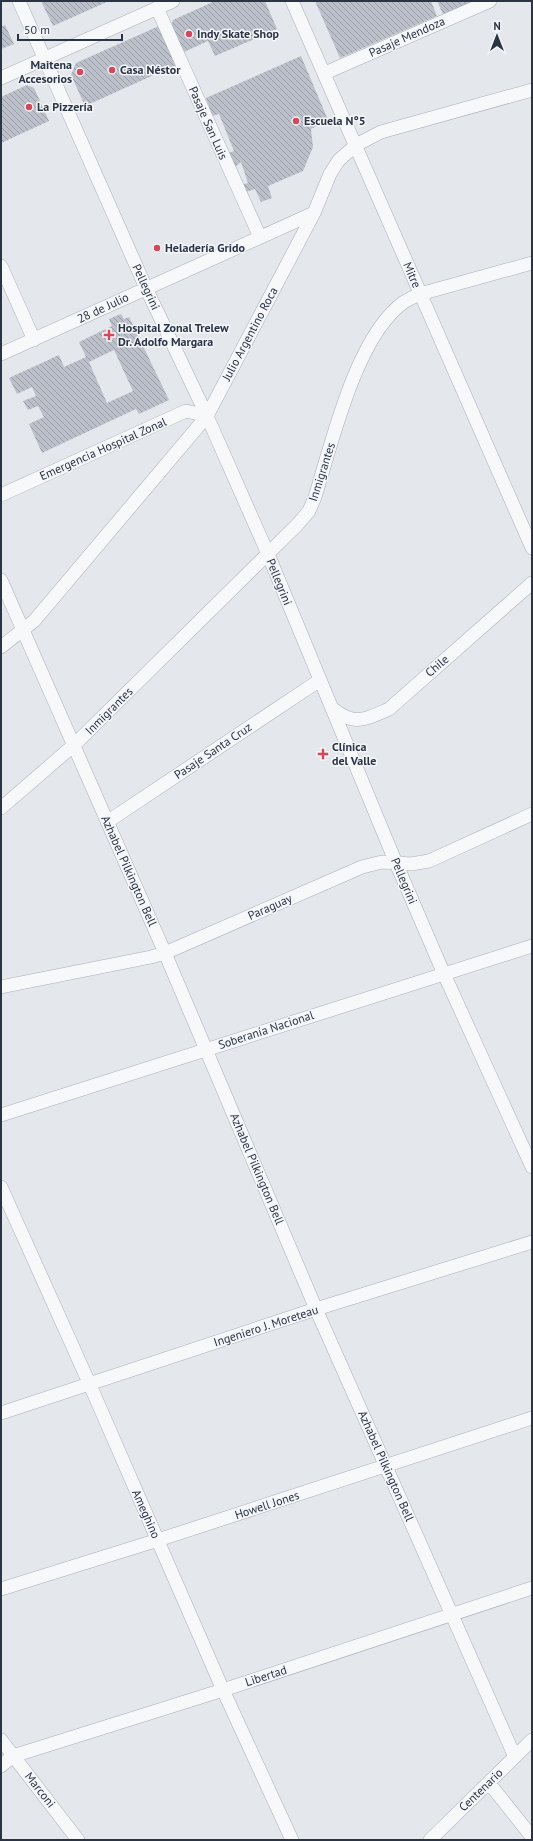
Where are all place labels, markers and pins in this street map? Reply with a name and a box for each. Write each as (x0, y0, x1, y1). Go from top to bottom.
place label: Indy Skate Shop (197, 26, 280, 41)
marker: Indy Skate Shop (184, 29, 194, 39)
place label: Maitena Accesorios (18, 57, 72, 86)
place label: Casa Néstor (120, 62, 181, 77)
marker: Casa Néstor (107, 65, 117, 75)
marker: Maitena Accesorios (75, 67, 85, 77)
place label: La Pizzería (37, 99, 93, 114)
marker: La Pizzería (24, 102, 34, 112)
place label: Escuela N°5 (304, 113, 366, 128)
marker: Escuela N°5 (291, 116, 301, 126)
place label: Heladería Grido (165, 240, 245, 255)
marker: Heladería Grido (152, 243, 162, 253)
place label: Hospital Zonal Trelew Dr. Adolfo Margara (118, 320, 229, 349)
marker: Hospital Zonal Trelew Dr. Adolfo Margara (103, 329, 115, 341)
place label: Clínica del Valle (332, 739, 376, 768)
marker: Clínica del Valle (317, 748, 329, 760)

